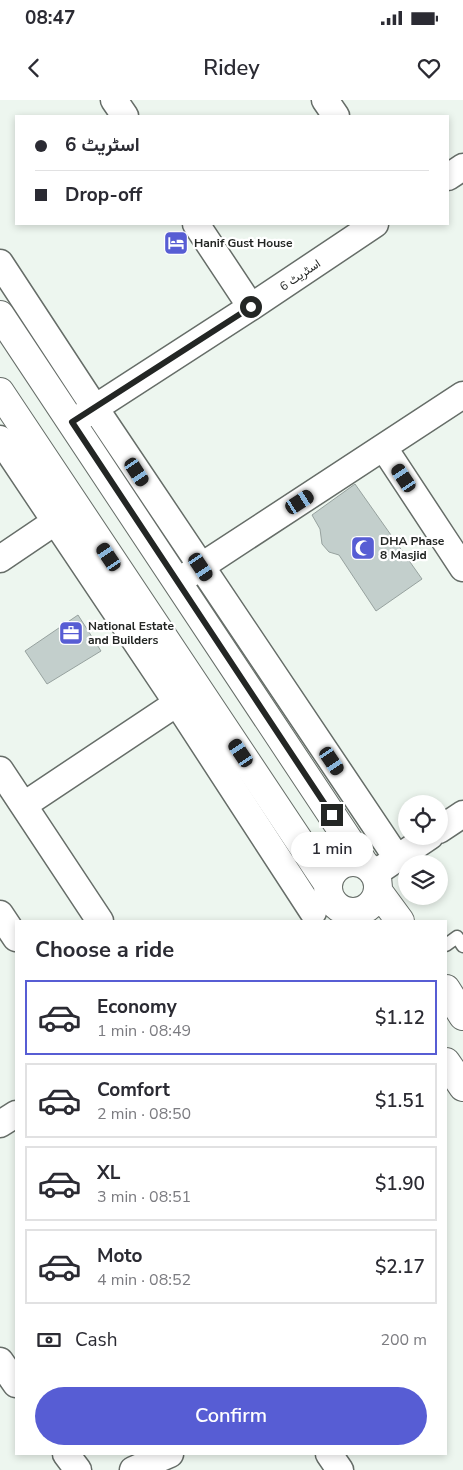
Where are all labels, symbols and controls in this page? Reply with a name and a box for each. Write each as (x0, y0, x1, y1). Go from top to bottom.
text: 08:47 (25, 5, 75, 31)
text: Ridey (203, 53, 260, 83)
icon: back (20, 54, 48, 82)
icon: heart (415, 54, 443, 82)
text: اسٹریٹ 6 (65, 132, 140, 158)
text: Drop-off (65, 182, 142, 208)
hotel icon: Hanif Gust House (163, 230, 189, 256)
place label: Hanif Gust House (194, 235, 293, 251)
street label: اسٹریٹ 6 (276, 255, 324, 295)
route start (240, 296, 262, 318)
car (122, 455, 151, 489)
car (389, 461, 418, 495)
car (283, 488, 316, 516)
place label: DHA Phase 8 Masjid (380, 533, 445, 563)
mosque icon: DHA Phase 8 Masjid (350, 535, 376, 561)
car (94, 540, 123, 574)
car (186, 550, 215, 584)
place label: National Estate and Builders (88, 618, 174, 648)
office icon: National Estate and Builders (58, 620, 84, 646)
car (226, 736, 255, 770)
car (317, 744, 346, 778)
map controls (398, 795, 448, 905)
button: locate (398, 795, 448, 845)
route end (321, 804, 343, 826)
callout: 1 min (291, 832, 373, 868)
text: 1 min (312, 838, 352, 860)
button: layers (398, 855, 448, 905)
text: Choose a ride (35, 935, 174, 965)
text: Economy (97, 994, 177, 1020)
icon: car (37, 995, 82, 1040)
text: $1.12 (375, 1005, 425, 1031)
text: 1 min · 08:49 (97, 1020, 191, 1042)
text: Comfort (97, 1077, 170, 1103)
icon: car (37, 1078, 82, 1123)
text: $1.51 (375, 1088, 425, 1114)
text: 2 min · 08:50 (97, 1103, 191, 1125)
text: XL (97, 1160, 120, 1186)
icon: car (37, 1161, 82, 1206)
text: $1.90 (375, 1171, 425, 1197)
text: 3 min · 08:51 (97, 1186, 191, 1208)
text: Moto (97, 1243, 143, 1269)
icon: car (37, 1244, 82, 1289)
text: $2.17 (375, 1254, 425, 1280)
text: 4 min · 08:52 (97, 1269, 191, 1291)
icon: cash (35, 1326, 63, 1354)
text: Cash (75, 1327, 117, 1353)
text: 200 m (380, 1329, 427, 1351)
button: Confirm (35, 1387, 427, 1445)

